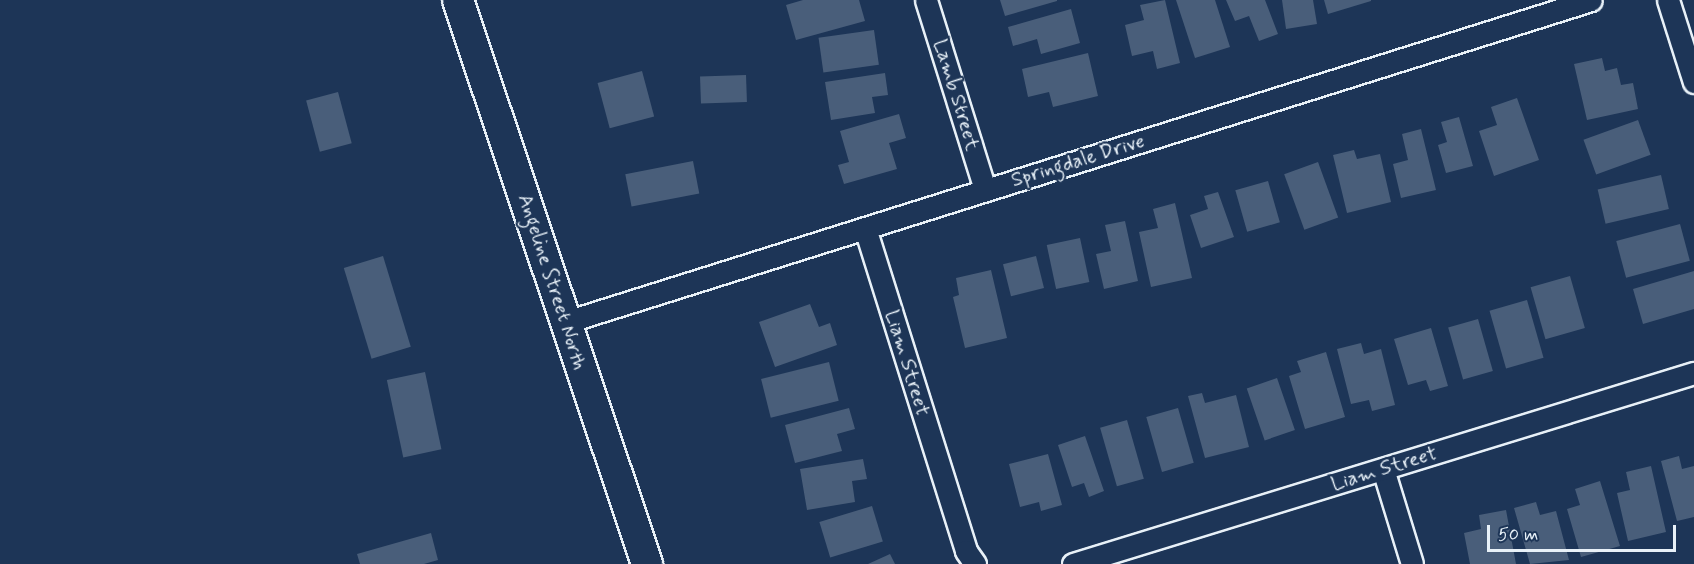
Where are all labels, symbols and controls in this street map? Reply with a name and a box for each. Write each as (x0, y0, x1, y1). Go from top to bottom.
street label: Lamb Street (928, 36, 984, 154)
street label: Springdale Drive (1009, 129, 1147, 193)
street label: Angeline Street North (512, 189, 592, 375)
street label: Liam Street (880, 308, 934, 418)
street label: Liam Street (1329, 442, 1439, 496)
scale bar (1490, 513, 1679, 551)
text: 50 m (1498, 523, 1538, 547)

